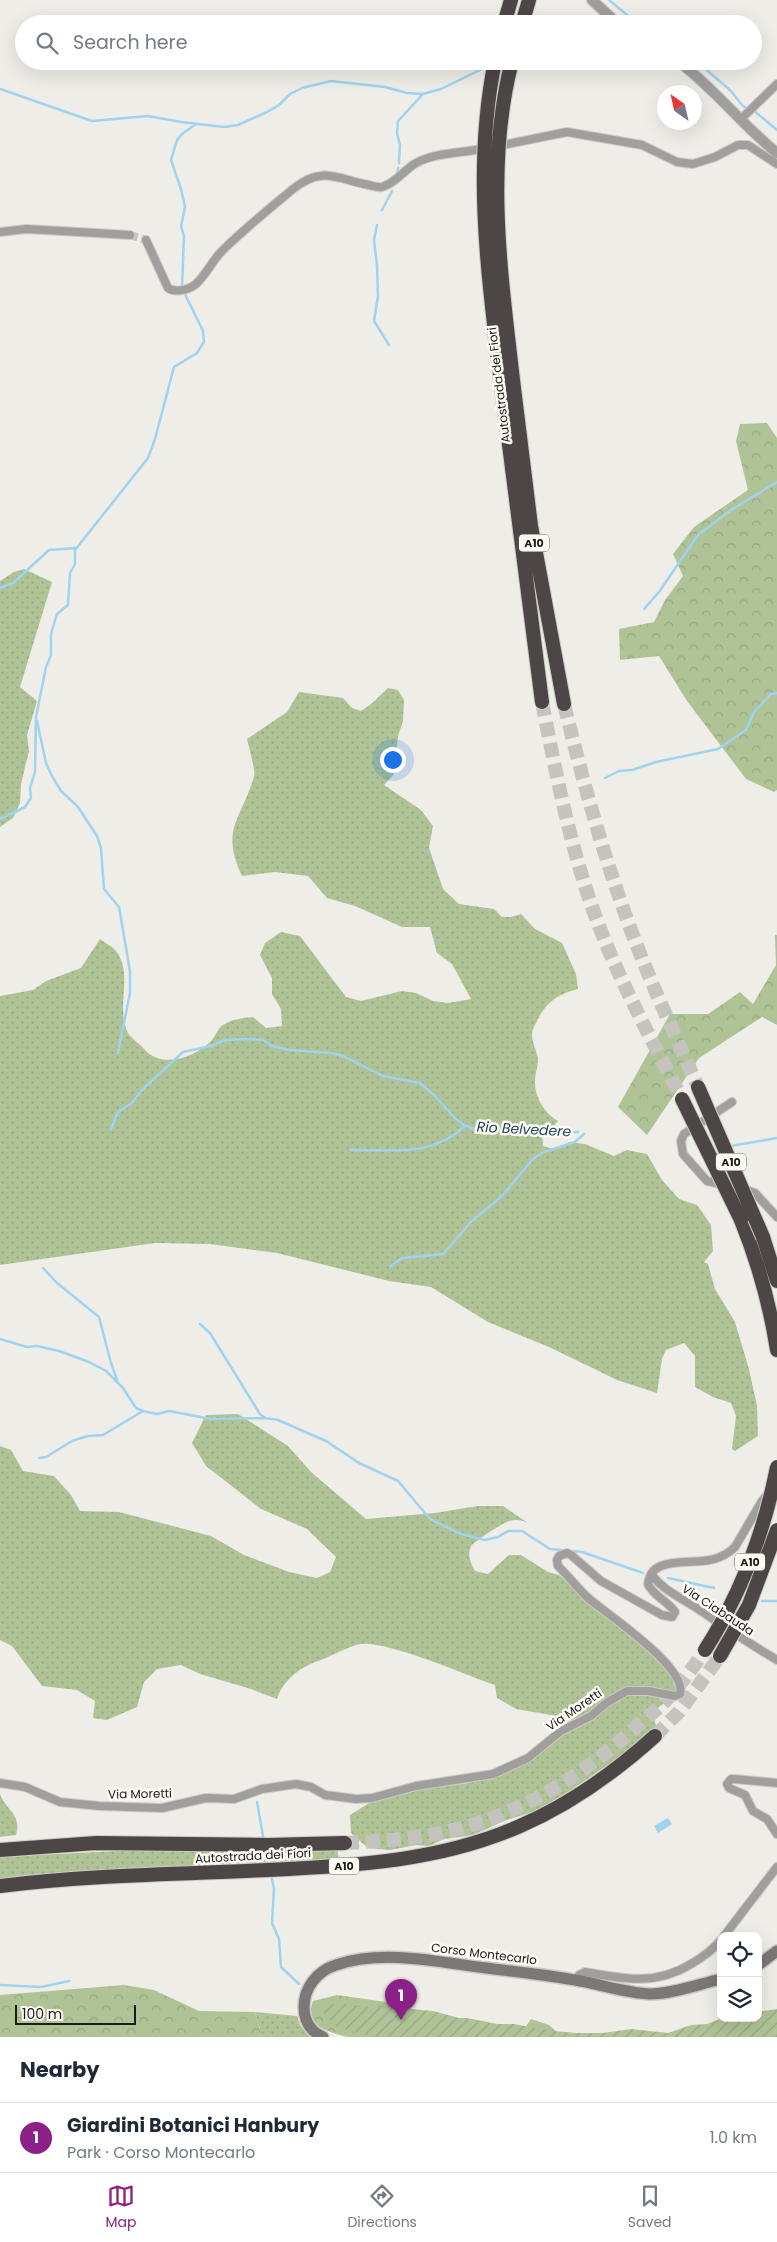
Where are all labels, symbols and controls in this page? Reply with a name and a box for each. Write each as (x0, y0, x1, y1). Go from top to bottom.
search box (15, 15, 762, 70)
icon: search (33, 29, 61, 57)
text: Search here (73, 29, 187, 56)
north arrow (657, 85, 702, 130)
street label: Autostrada dei Fiori (483, 326, 514, 444)
road number: A10 (519, 534, 549, 552)
your location (380, 747, 406, 773)
water label: Rio Belvedere (476, 1117, 572, 1141)
road number: A10 (716, 1154, 746, 1170)
road number: A10 (735, 1554, 765, 1570)
street label: Via Ciabauda (679, 1580, 758, 1639)
street label: Via Moretti (542, 1685, 605, 1735)
street label: Via Moretti (108, 1784, 172, 1803)
street label: Autostrada dei Fiori (194, 1844, 312, 1867)
road number: A10 (329, 1858, 359, 1874)
map controls (717, 1932, 762, 2022)
button: locate (717, 1932, 762, 1977)
street label: Corso Montecarlo (430, 1939, 538, 1968)
button: layers (717, 1977, 762, 2022)
pin: 1 (385, 1979, 417, 2020)
scale bar (15, 2002, 136, 2025)
text: 100 m (22, 2004, 62, 2024)
text: Nearby (20, 2055, 100, 2084)
text: Giardini Botanici Hanbury (67, 2112, 319, 2139)
text: 1 (33, 2126, 39, 2149)
text: 1.0 km (709, 2126, 757, 2149)
text: Park · Corso Montecarlo (67, 2141, 255, 2164)
tab: Map (105, 2182, 136, 2233)
tab: Directions (347, 2182, 417, 2233)
tab: Saved (628, 2182, 672, 2233)

